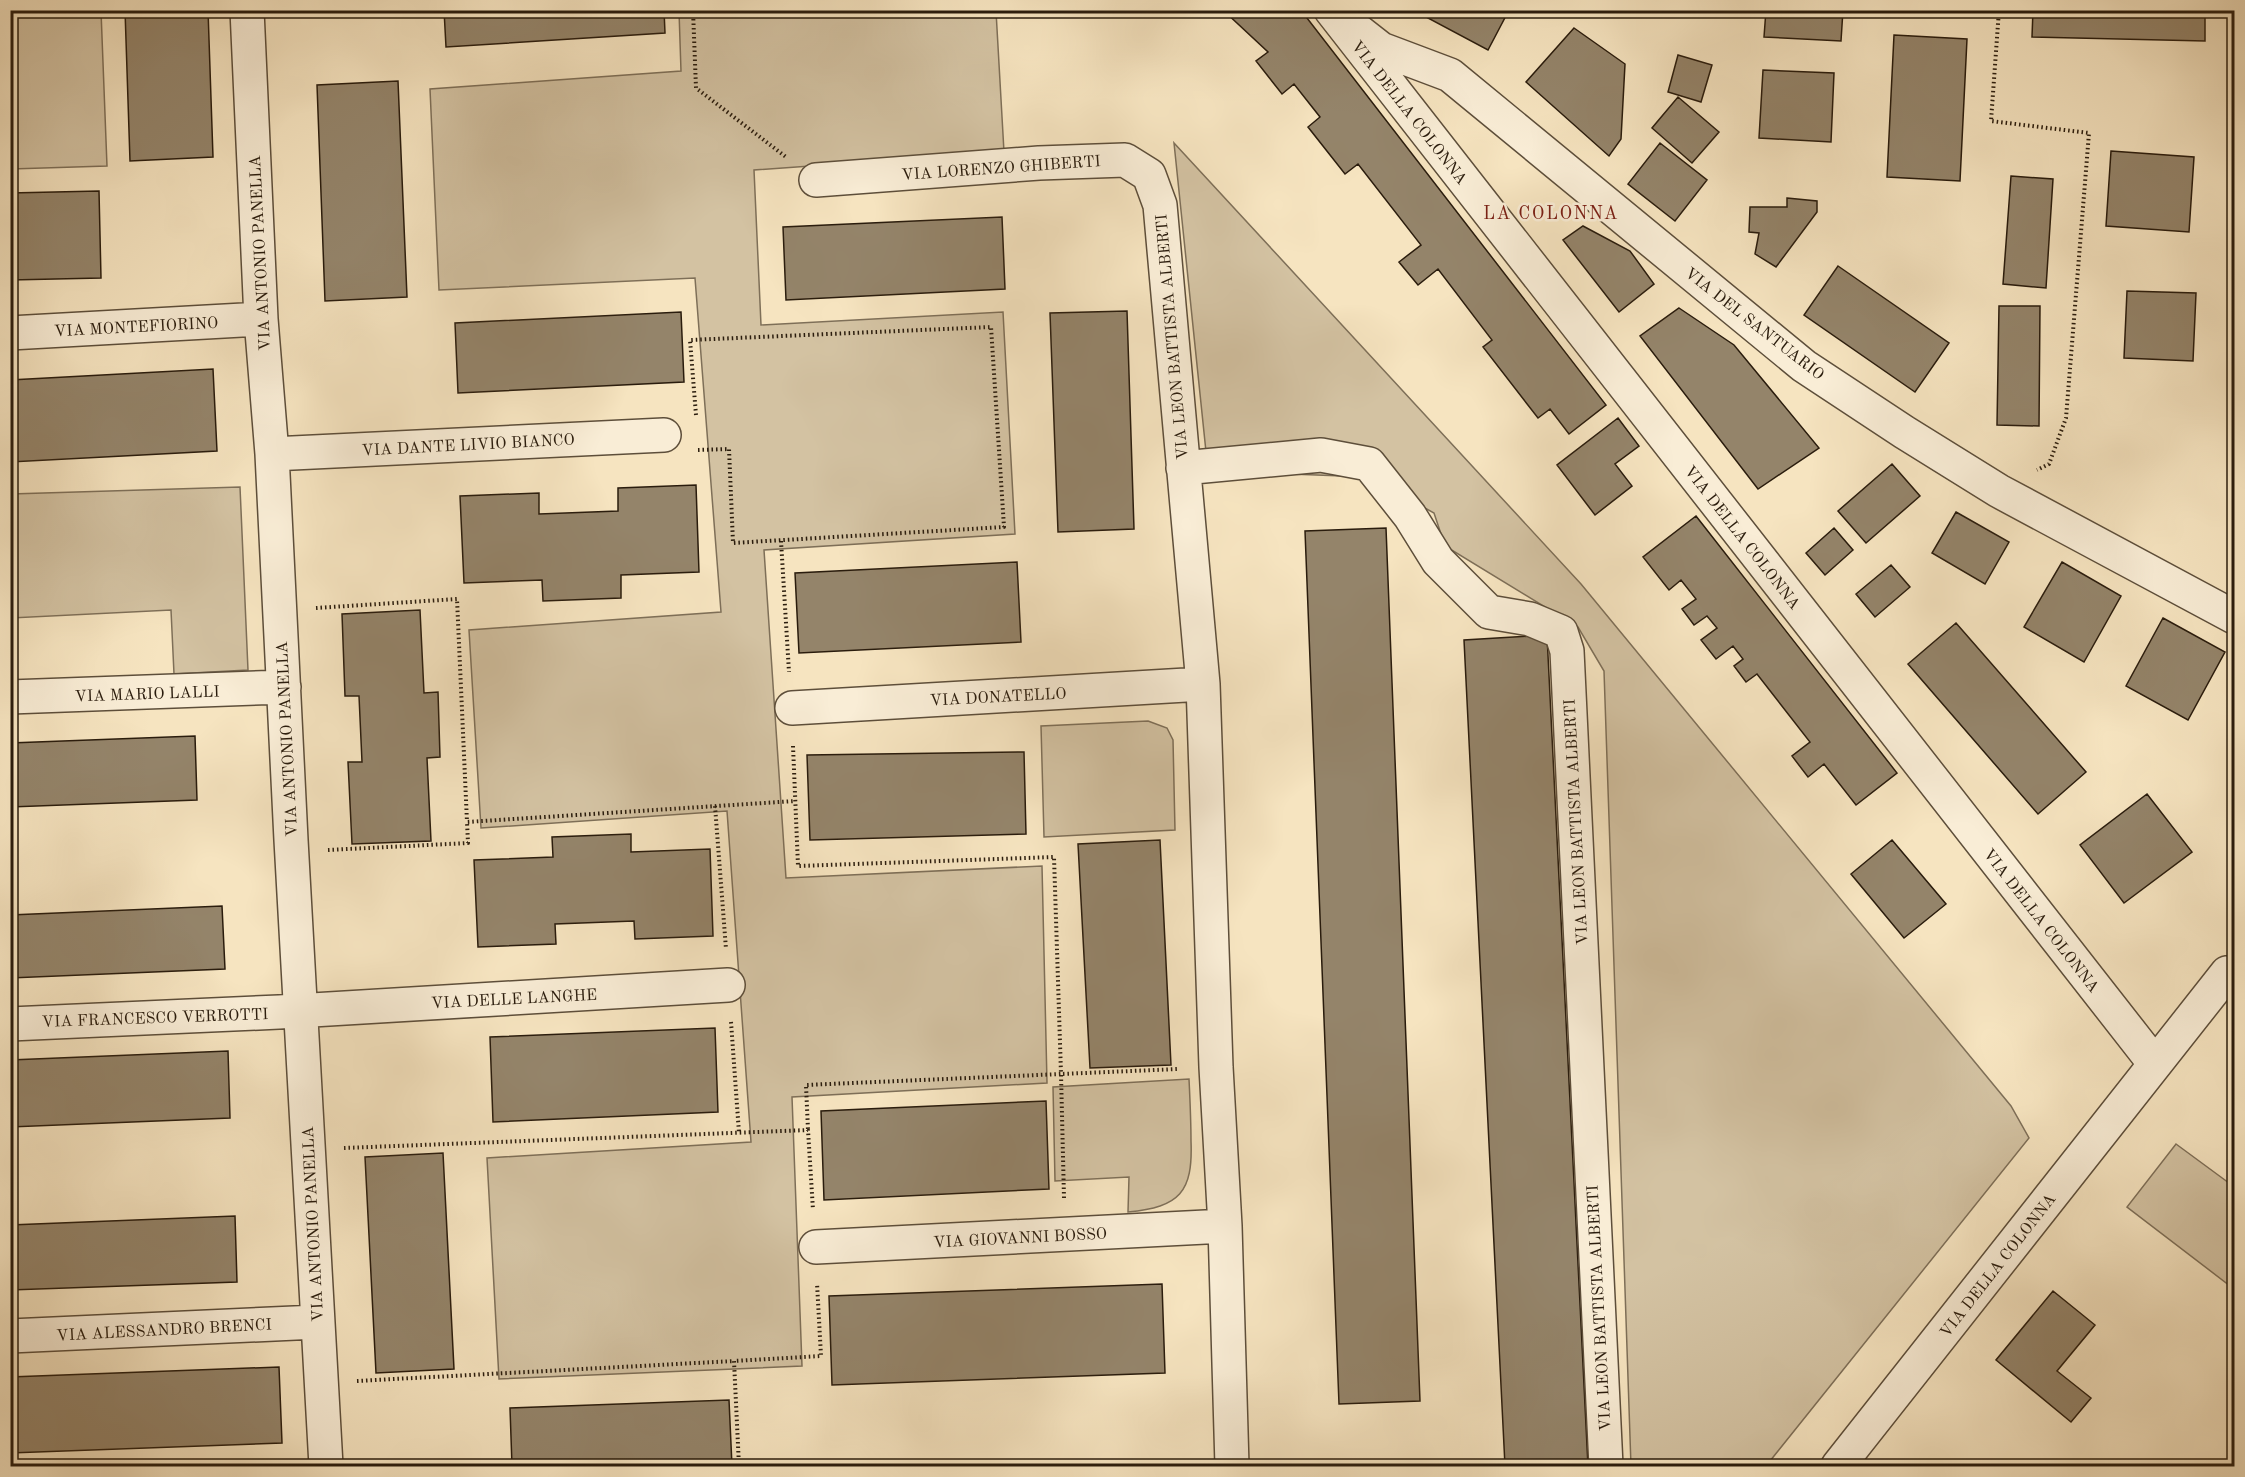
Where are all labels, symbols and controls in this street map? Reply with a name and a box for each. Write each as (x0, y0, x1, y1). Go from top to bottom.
street label: VIA DELLA COLONNA (1348, 38, 1469, 188)
street label: VIA LORENZO GHIBERTI (901, 154, 1101, 184)
street label: VIA ANTONIO PANELLA (248, 155, 274, 351)
district label: LA COLONNA (1483, 205, 1619, 223)
street label: VIA LEON BATTISTA ALBERTI (1154, 213, 1192, 460)
street label: VIA DEL SANTUARIO (1681, 265, 1826, 384)
street label: VIA MONTEFIORINO (54, 316, 219, 340)
street label: VIA DANTE LIVIO BIANCO (361, 432, 575, 460)
street label: VIA DELLA COLONNA (1681, 463, 1802, 613)
street label: VIA ANTONIO PANELLA (275, 641, 301, 837)
street label: VIA MARIO LALLI (74, 684, 220, 706)
street label: VIA DONATELLO (929, 686, 1067, 710)
street label: VIA LEON BATTISTA ALBERTI (1563, 698, 1591, 945)
street label: VIA DELLA COLONNA (1980, 846, 2101, 996)
street label: VIA DELLE LANGHE (431, 988, 598, 1012)
street label: VIA FRANCESCO VERROTTI (41, 1007, 269, 1031)
street label: VIA ANTONIO PANELLA (301, 1126, 327, 1322)
street label: VIA LEON BATTISTA ALBERTI (1586, 1184, 1614, 1431)
street label: VIA DELLA COLONNA (1938, 1191, 2059, 1341)
street label: VIA GIOVANNI BOSSO (933, 1226, 1107, 1252)
street label: VIA ALESSANDRO BRENCI (56, 1317, 272, 1345)

